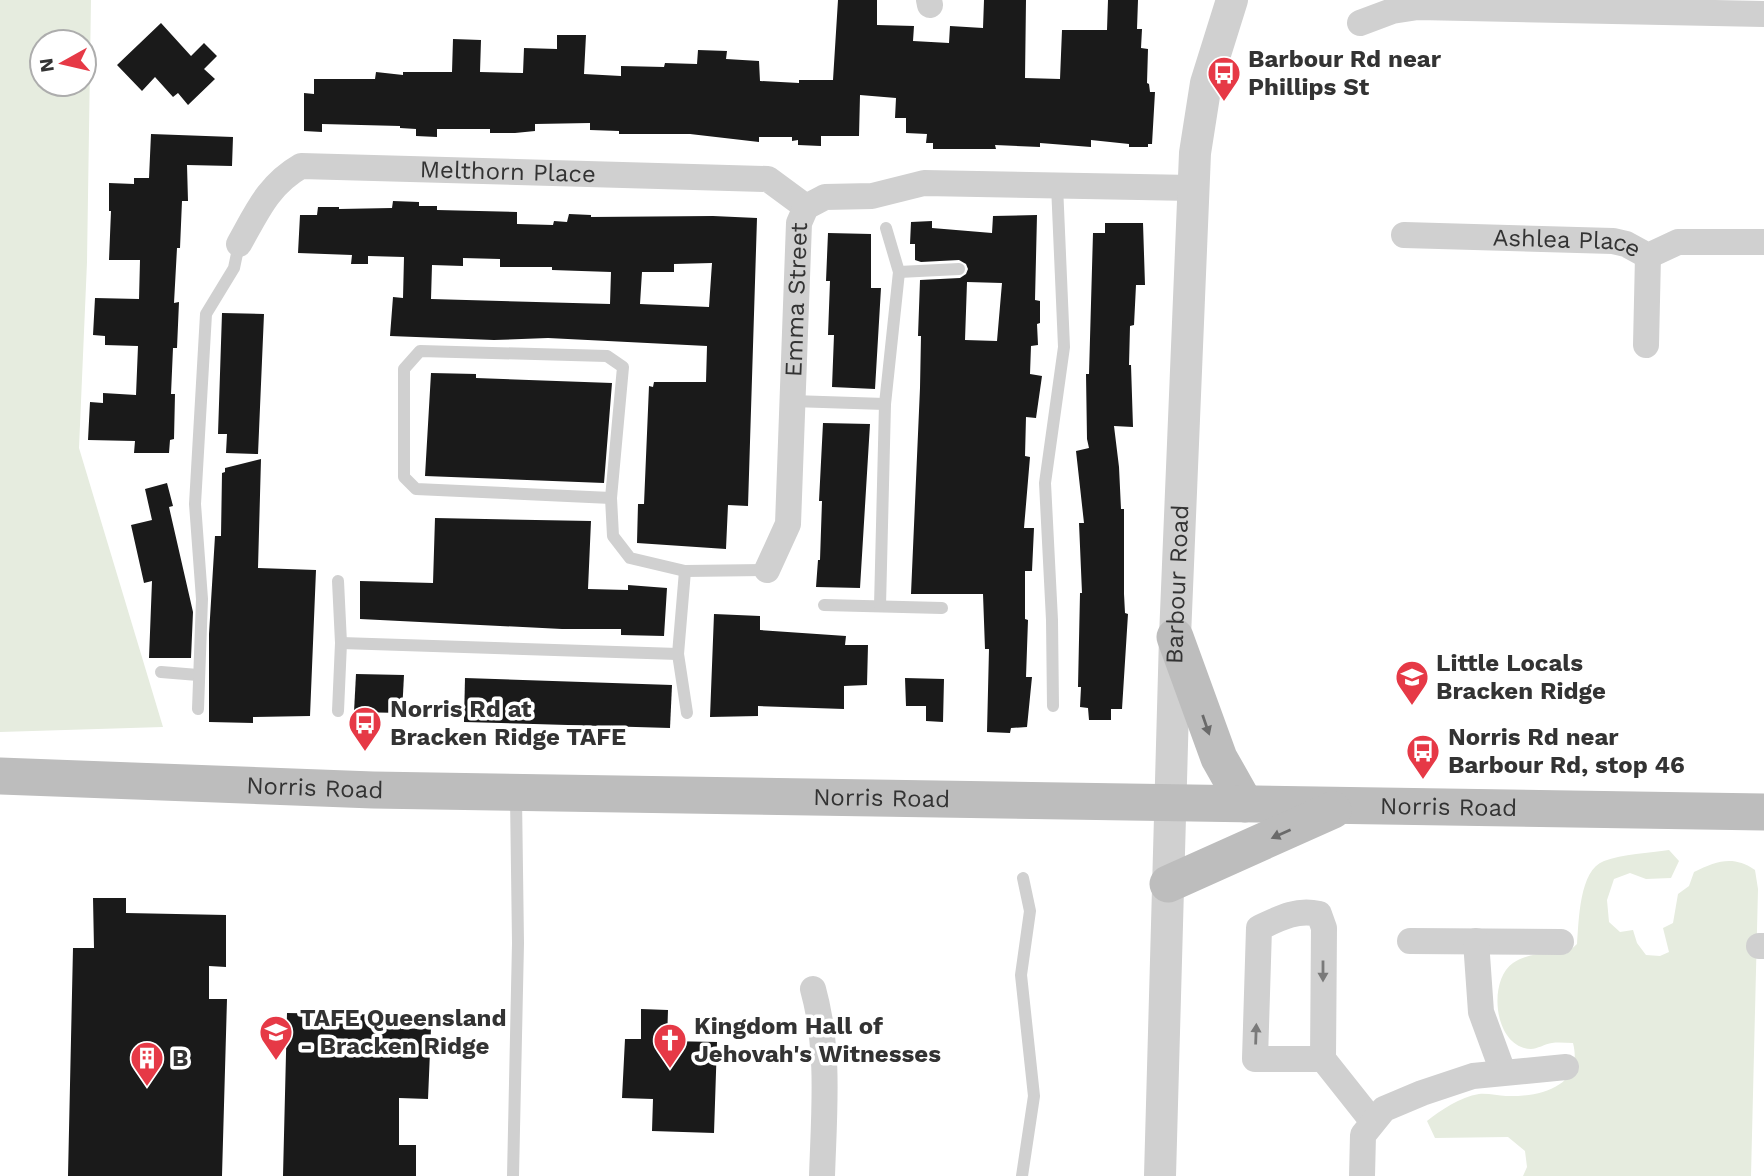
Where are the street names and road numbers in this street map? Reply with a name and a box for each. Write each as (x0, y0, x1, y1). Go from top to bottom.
street label: Melthorn Place (419, 155, 596, 188)
street label: Emma Street (779, 222, 813, 377)
street label: Ashlea Place (1492, 224, 1646, 263)
street label: Barbour Road (1160, 504, 1194, 664)
street label: Norris Road (246, 771, 384, 804)
street label: Norris Road (813, 783, 951, 813)
street label: Norris Road (1380, 792, 1517, 822)

